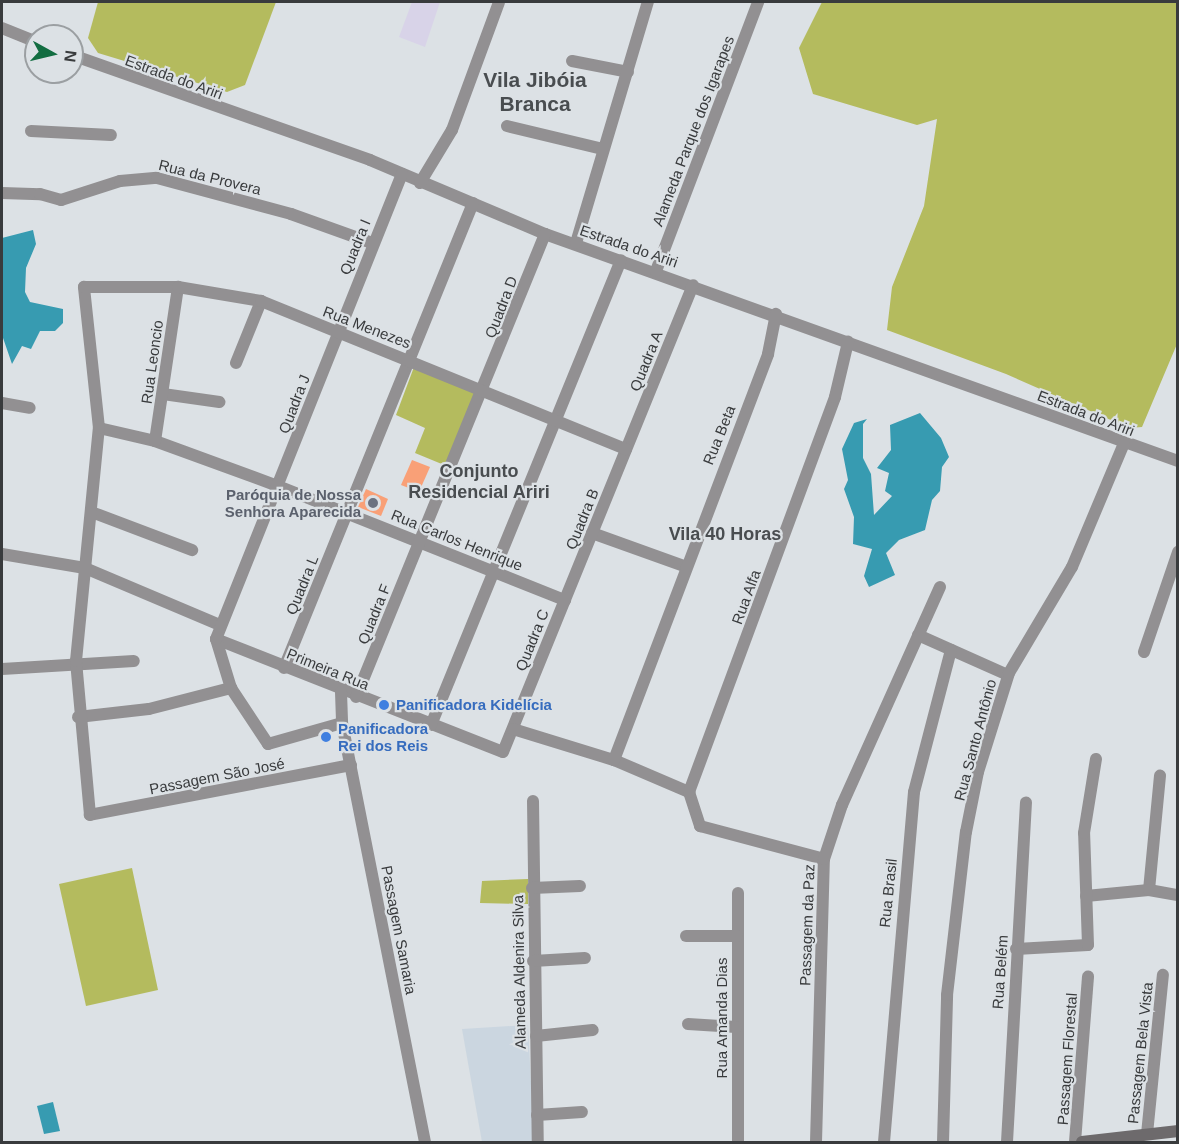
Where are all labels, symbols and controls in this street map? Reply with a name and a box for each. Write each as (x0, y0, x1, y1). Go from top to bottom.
north arrow (24, 24, 84, 84)
street label: Alameda Parque dos Igarapes (648, 33, 738, 229)
text: N (61, 49, 80, 63)
street label: Estrada do Ariri (122, 51, 226, 103)
district label: Vila Jibóia Branca (483, 67, 587, 117)
street label: Rua da Provera (157, 156, 263, 198)
street label: Quadra I (336, 217, 374, 277)
street label: Estrada do Ariri (577, 221, 681, 271)
street label: Quadra D (481, 273, 521, 341)
street label: Rua Menezes (321, 302, 413, 352)
street label: Rua Leoncio (137, 319, 167, 405)
street label: Quadra A (626, 328, 666, 394)
street label: Quadra J (275, 372, 313, 436)
street label: Estrada do Ariri (1035, 386, 1137, 440)
street label: Rua Beta (699, 403, 739, 467)
district label: Conjunto Residencial Ariri (408, 461, 550, 504)
place label: Paróquia de Nossa Senhora Aparecida (224, 485, 361, 520)
street label: Quadra B (562, 486, 602, 552)
marker: Paróquia de Nossa Senhora Aparecida (366, 496, 380, 510)
street label: Rua Carlos Henrique (389, 505, 525, 575)
district label: Vila 40 Horas (669, 523, 781, 545)
street label: Quadra L (282, 553, 322, 617)
street label: Rua Alfa (728, 567, 764, 627)
street label: Quadra F (354, 581, 394, 647)
street label: Quadra C (511, 606, 553, 674)
street label: Primeira Rua (284, 644, 372, 694)
street label: Rua Santo Antônio (950, 677, 1000, 803)
place label: Panificadora Kidelícia (396, 696, 552, 714)
marker: Panificadora Kidelícia (377, 698, 391, 712)
place label: Panificadora Rei dos Reis (338, 719, 428, 754)
marker: Panificadora Rei dos Reis (319, 730, 333, 744)
street label: Passagem São José (148, 754, 286, 798)
street label: Rua Brasil (875, 858, 901, 928)
street label: Passagem Samaria (378, 864, 420, 996)
street label: Passagem da Paz (796, 864, 818, 986)
street label: Alameda Aldenira Silva (509, 894, 529, 1050)
street label: Rua Belém (988, 934, 1012, 1010)
street label: Rua Amanda Dias (713, 957, 731, 1079)
street label: Passagem Bela Vista (1124, 981, 1156, 1125)
street label: Passagem Florestal (1053, 992, 1081, 1126)

